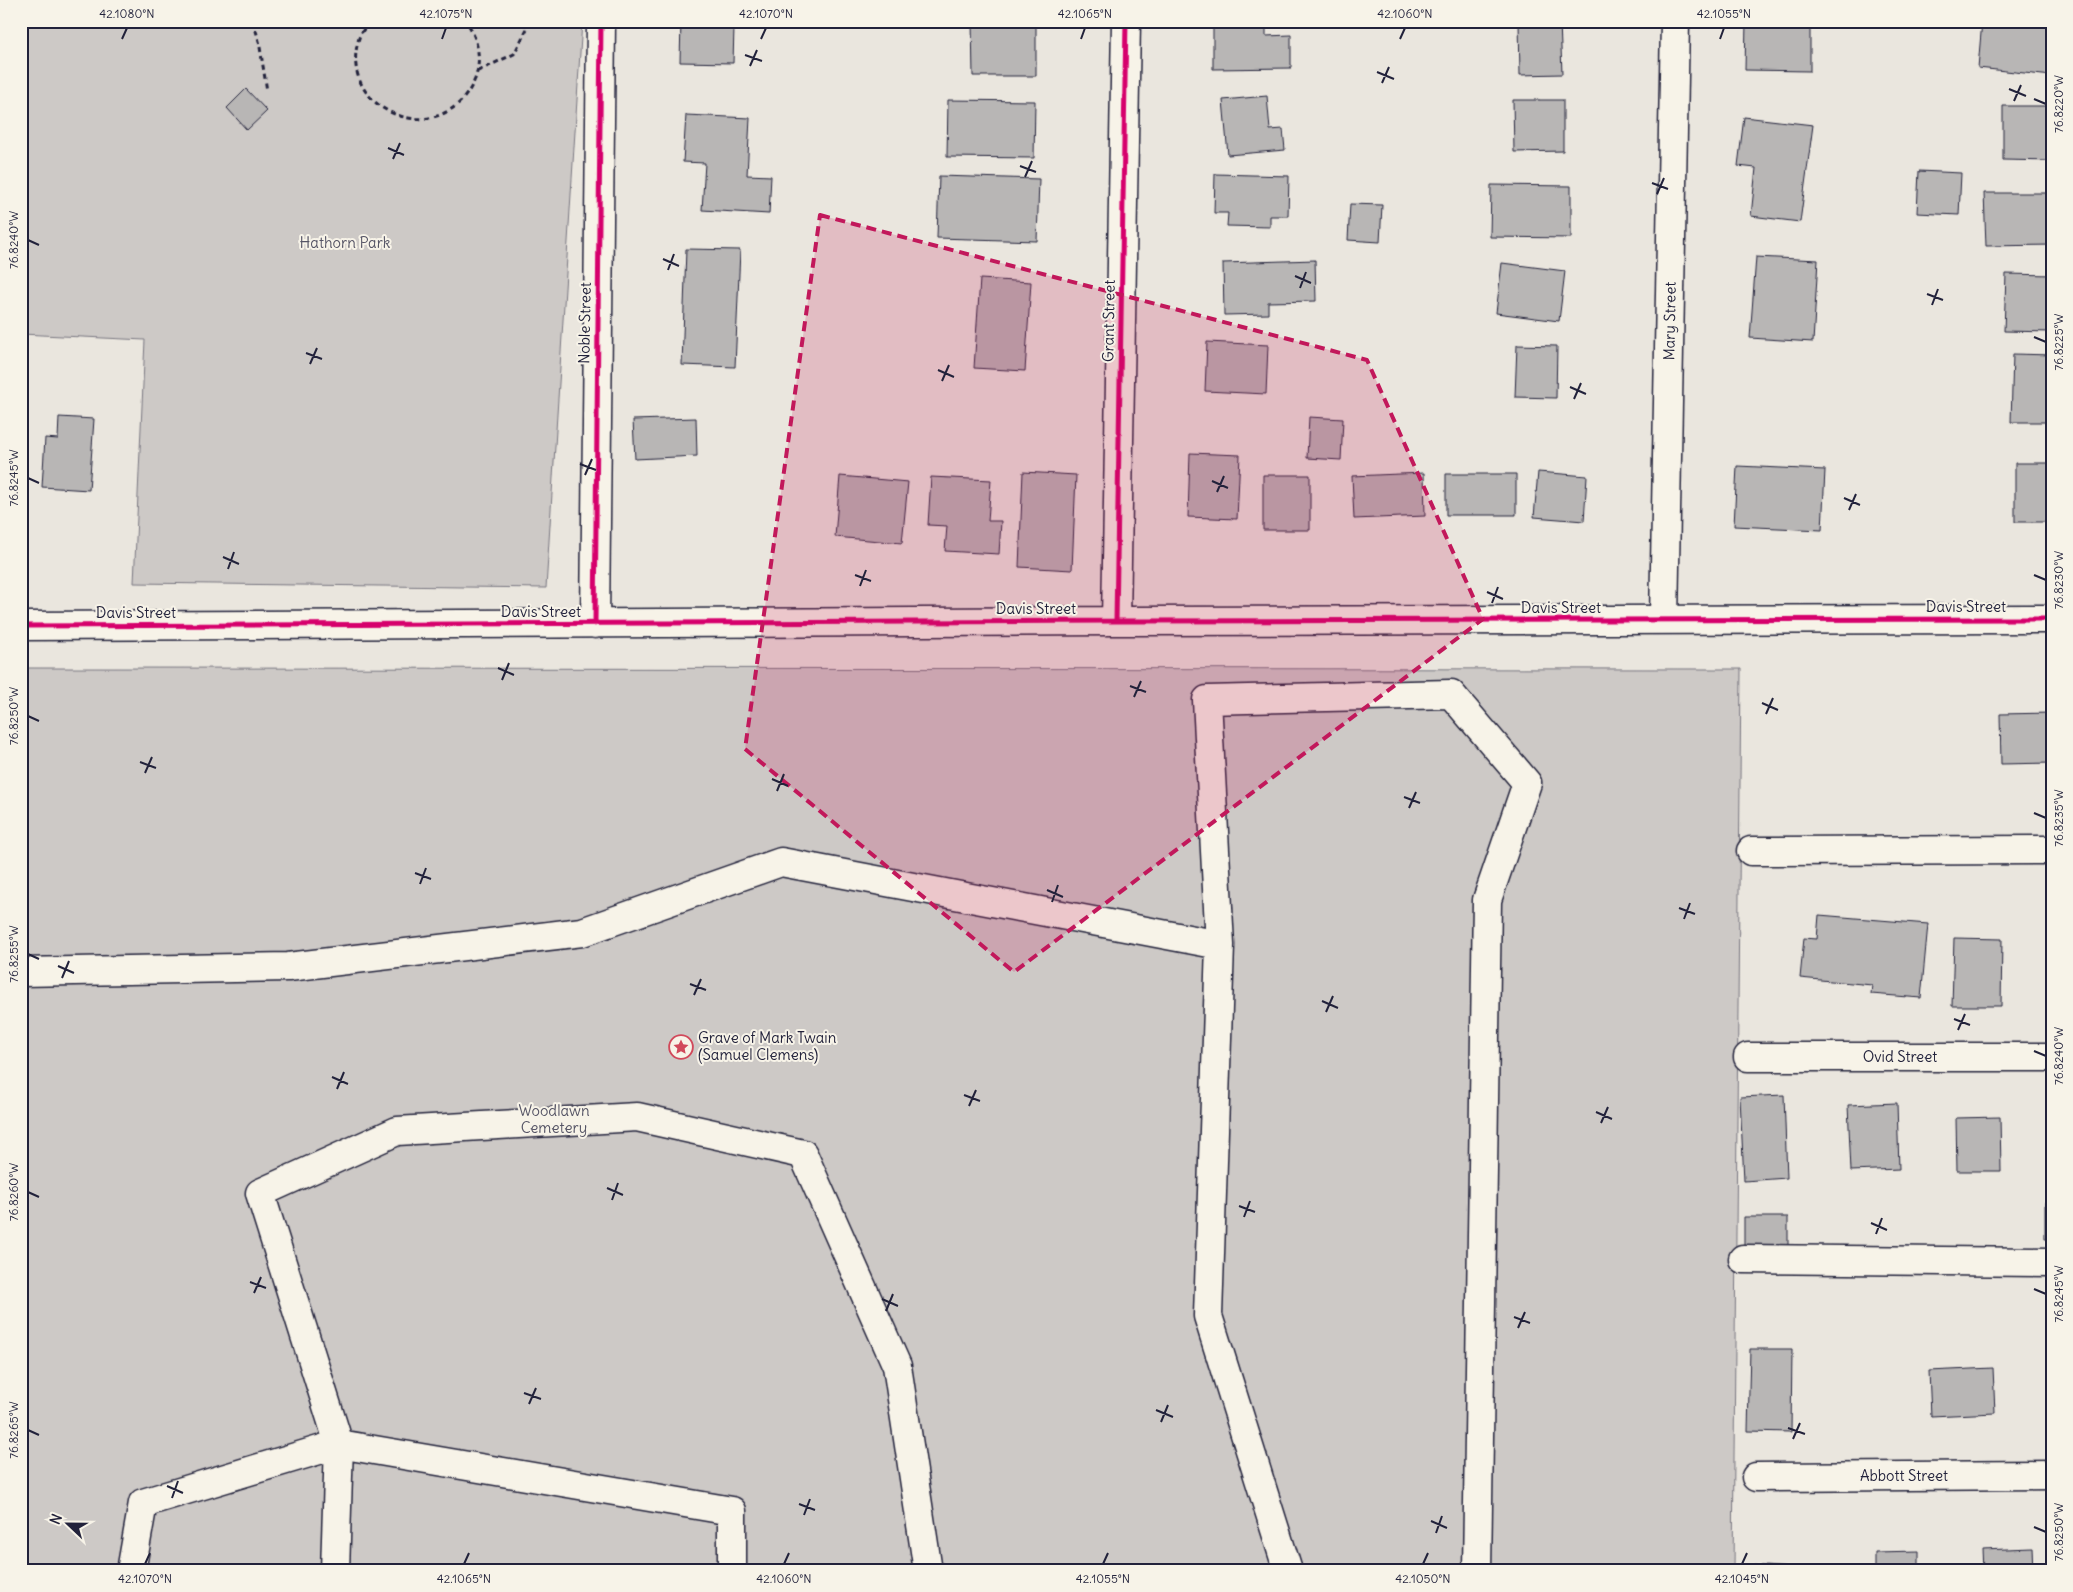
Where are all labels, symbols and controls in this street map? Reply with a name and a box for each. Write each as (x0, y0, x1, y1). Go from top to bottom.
text: 42.1080°N (99, 6, 155, 21)
text: 42.1075°N (419, 6, 473, 21)
text: 42.1070°N (739, 6, 793, 21)
text: 42.1065°N (1058, 6, 1112, 21)
text: 42.1060°N (1377, 6, 1433, 21)
text: 42.1055°N (1697, 6, 1751, 21)
text: 76.8220°W (2051, 75, 2066, 133)
text: 76.8240°W (6, 211, 21, 269)
park label: Hathorn Park (300, 233, 391, 252)
street label: Grant Street (1098, 280, 1119, 362)
street label: Mary Street (1659, 281, 1680, 361)
street label: Noble Street (574, 282, 595, 364)
text: 76.8225°W (2051, 313, 2066, 371)
text: 76.8245°W (6, 449, 21, 507)
text: 76.8230°W (2051, 551, 2066, 609)
street label: Davis Street (1926, 597, 2006, 616)
street label: Davis Street (1521, 598, 1601, 617)
street label: Davis Street (996, 599, 1076, 618)
street label: Davis Street (501, 602, 581, 621)
street label: Davis Street (96, 603, 176, 622)
text: 76.8250°W (6, 687, 21, 745)
text: 76.8235°W (2051, 789, 2066, 847)
text: 76.8255°W (6, 925, 21, 983)
text: 76.8240°W (2051, 1027, 2066, 1085)
place label: Grave of Mark Twain (Samuel Clemens) (698, 1028, 837, 1064)
place icon: Grave of Mark Twain (Samuel Clemens) (668, 1034, 694, 1060)
street label: Ovid Street (1863, 1047, 1937, 1066)
park label: Woodlawn Cemetery (518, 1101, 590, 1137)
text: 76.8260°W (6, 1163, 21, 1221)
text: 76.8245°W (2051, 1265, 2066, 1323)
text: 76.8265°W (6, 1401, 21, 1459)
street label: Abbott Street (1860, 1466, 1948, 1485)
north arrow (42, 1500, 92, 1550)
text: 76.8250°W (2051, 1503, 2066, 1561)
text: N (46, 1511, 66, 1527)
text: 42.1070°N (118, 1571, 172, 1586)
text: 42.1065°N (437, 1571, 491, 1586)
text: 42.1060°N (756, 1571, 812, 1586)
text: 42.1055°N (1076, 1571, 1130, 1586)
text: 42.1050°N (1395, 1571, 1451, 1586)
text: 42.1045°N (1715, 1571, 1769, 1586)

